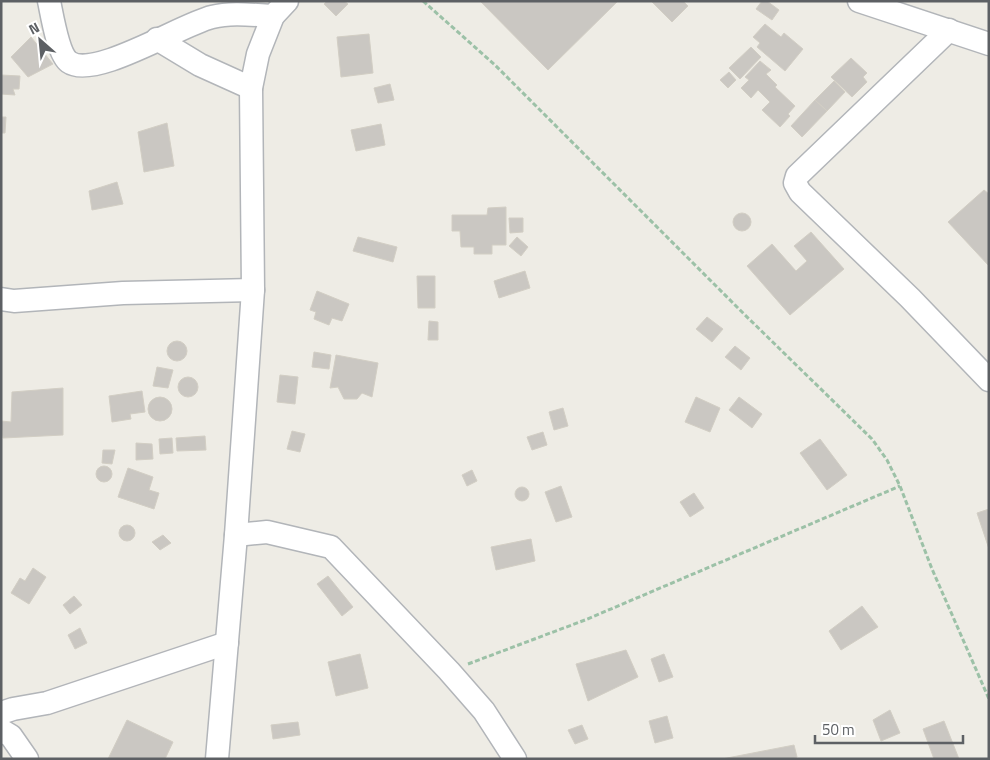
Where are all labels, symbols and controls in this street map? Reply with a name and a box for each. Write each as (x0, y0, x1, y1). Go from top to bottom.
north arrow (15, 15, 65, 65)
text: N (25, 16, 43, 40)
scale bar (815, 712, 962, 744)
text: 50 m (822, 718, 855, 741)

